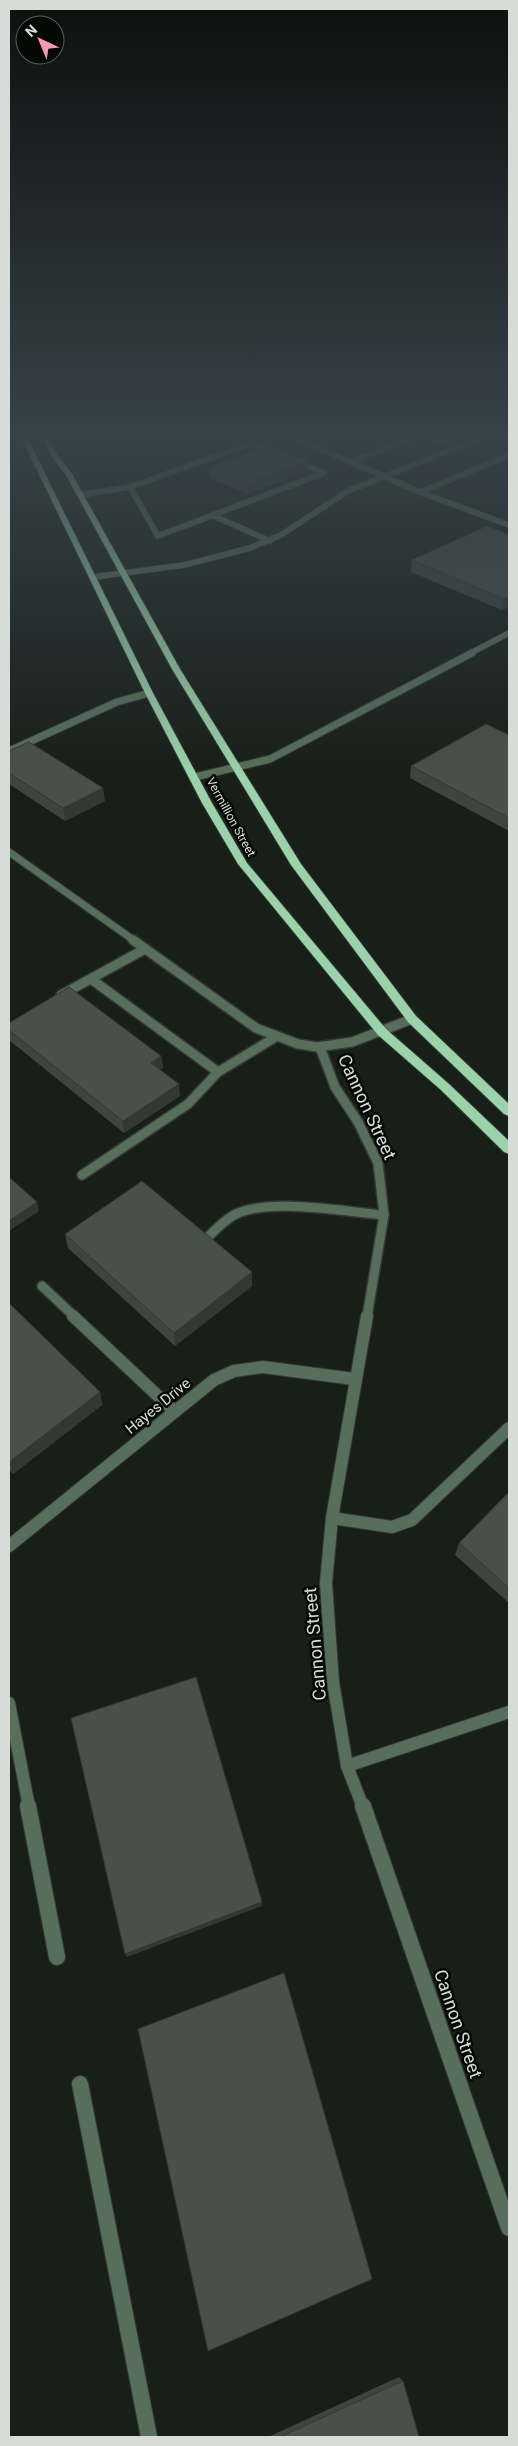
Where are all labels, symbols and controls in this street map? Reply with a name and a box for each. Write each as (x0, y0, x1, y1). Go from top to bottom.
north arrow (15, 15, 65, 65)
text: N (22, 21, 40, 40)
street label: Vermillion Street (204, 775, 259, 859)
street label: Cannon Street (334, 1051, 401, 1163)
street label: Hayes Drive (122, 1374, 194, 1438)
street label: Cannon Street (299, 1586, 330, 1702)
street label: Cannon Street (430, 1967, 487, 2081)

